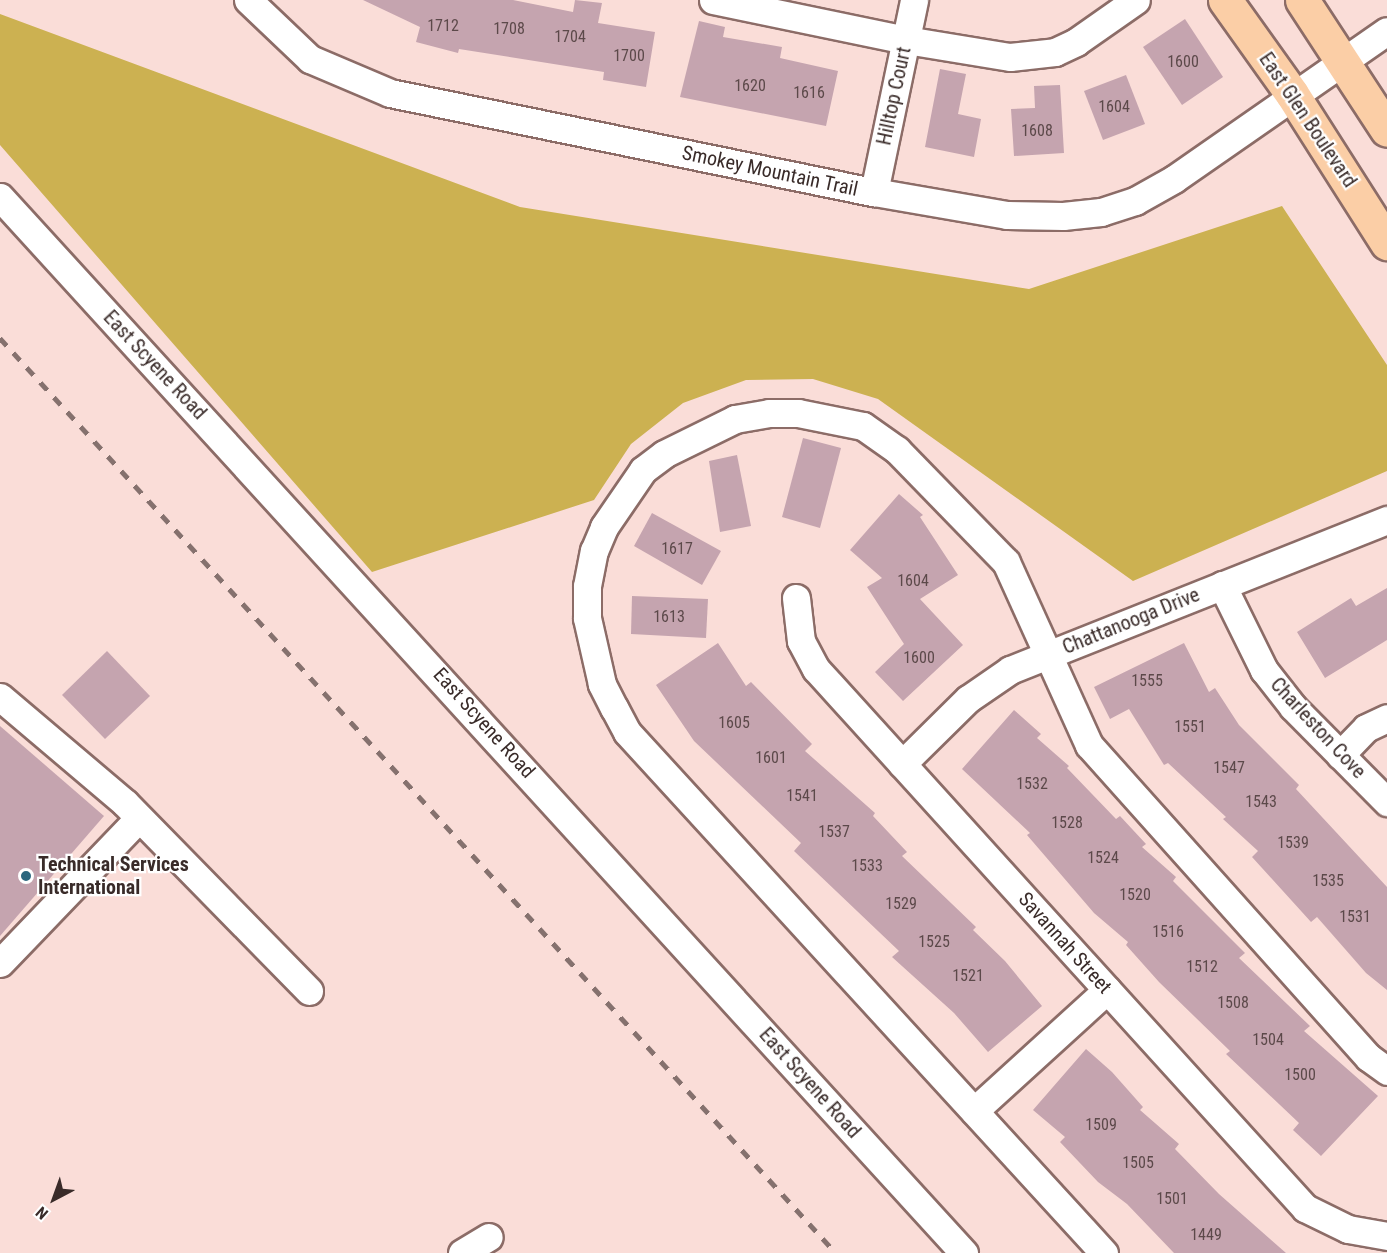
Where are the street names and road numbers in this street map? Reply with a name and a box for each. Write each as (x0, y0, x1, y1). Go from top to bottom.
street label: Hilltop Court (872, 45, 916, 147)
street label: East Glen Boulevard (1254, 48, 1362, 192)
street label: Smokey Mountain Trail (680, 141, 860, 201)
street label: East Scyene Road (98, 306, 212, 424)
street label: Chattanooga Drive (1059, 583, 1203, 659)
street label: East Scyene Road (428, 663, 540, 783)
street label: Charleston Cove (1265, 673, 1371, 783)
street label: Savannah Street (1013, 887, 1117, 999)
street label: East Scyene Road (754, 1023, 866, 1143)

